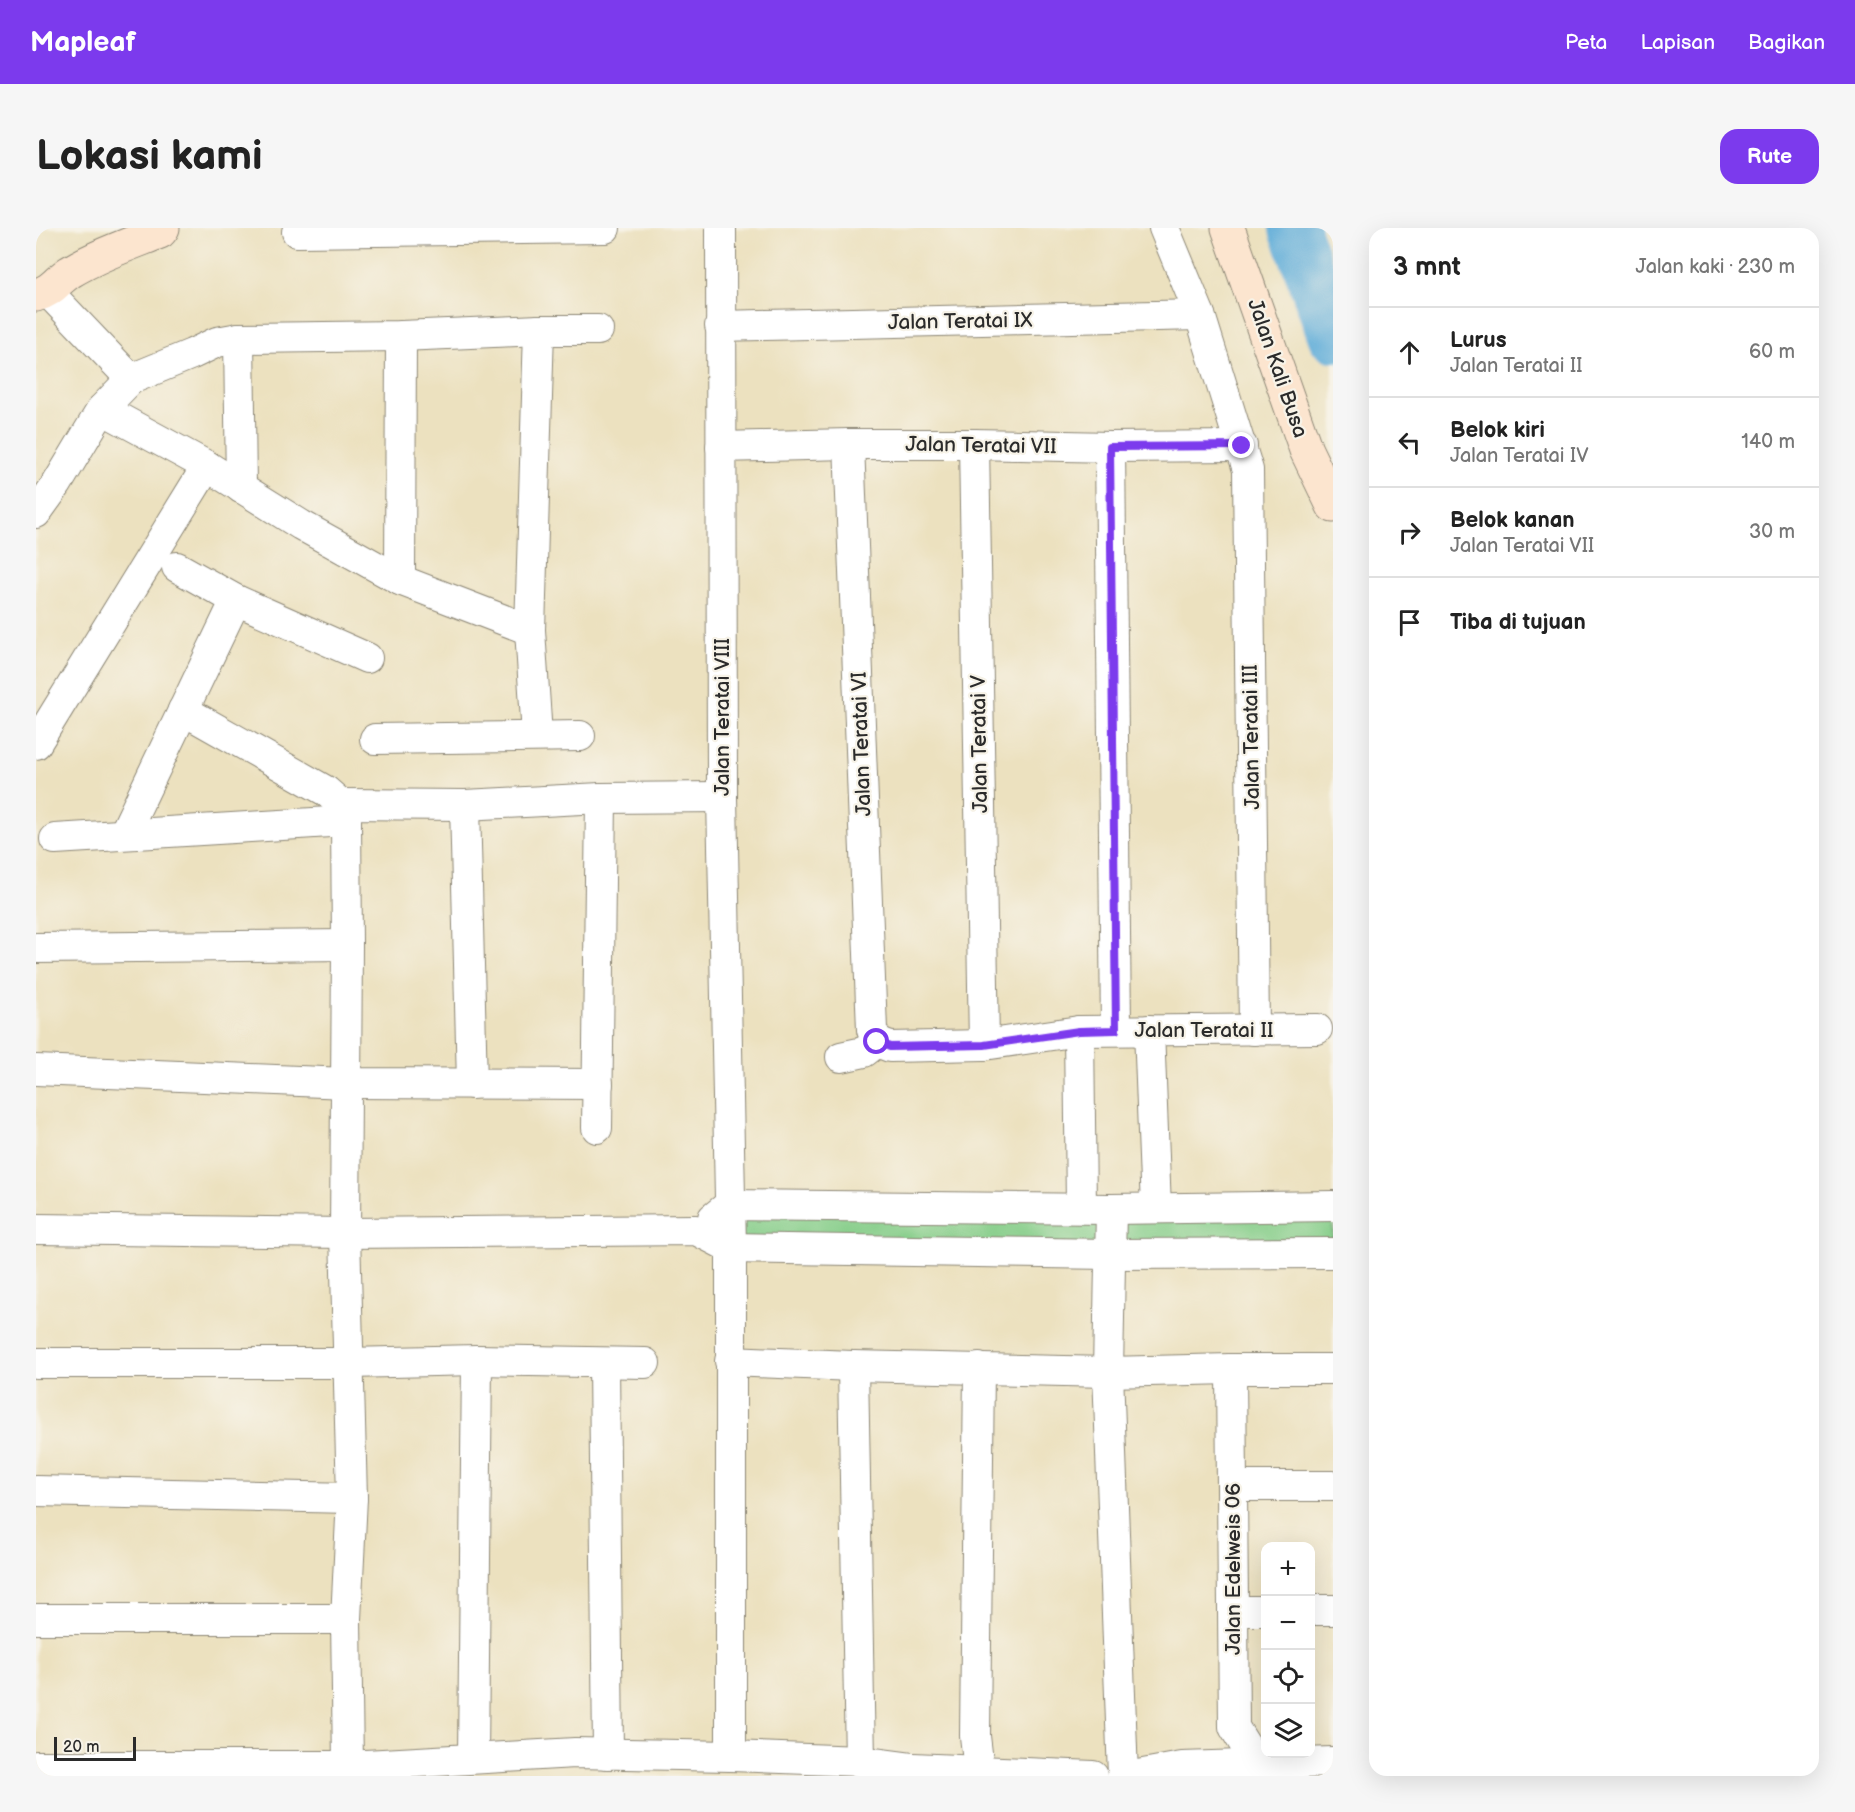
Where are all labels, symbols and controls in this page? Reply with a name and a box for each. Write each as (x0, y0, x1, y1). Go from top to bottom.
text: Mapleaf (30, 26, 136, 59)
text: Peta (1565, 30, 1607, 55)
text: Lapisan (1640, 30, 1715, 55)
text: Bagikan (1748, 30, 1825, 55)
button: Rute (1720, 129, 1819, 184)
text: Lokasi kami (36, 131, 262, 182)
text: 3 mnt (1393, 252, 1461, 283)
text: Jalan kaki · 230 m (1636, 255, 1795, 279)
street label: Jalan Kali Busa (1242, 295, 1313, 441)
street label: Jalan Teratai IX (888, 308, 1032, 335)
text: Lurus (1450, 327, 1506, 354)
icon: ahead (1393, 336, 1426, 369)
text: 60 m (1749, 340, 1795, 364)
text: Jalan Teratai II (1450, 354, 1582, 378)
text: Belok kiri (1450, 417, 1545, 444)
icon: left (1393, 426, 1426, 459)
text: 140 m (1741, 430, 1795, 454)
street label: Jalan Teratai VII (905, 432, 1057, 459)
route end (1228, 432, 1254, 458)
text: Jalan Teratai IV (1450, 444, 1589, 468)
text: Belok kanan (1450, 507, 1575, 534)
icon: right (1393, 516, 1426, 549)
text: 30 m (1749, 520, 1795, 544)
text: Jalan Teratai VII (1450, 534, 1594, 558)
icon: arrive (1393, 606, 1426, 639)
text: Tiba di tujuan (1450, 609, 1586, 636)
street label: Jalan Teratai VIII (710, 638, 735, 796)
street label: Jalan Teratai III (1238, 664, 1265, 810)
street label: Jalan Teratai VI (846, 671, 877, 817)
street label: Jalan Teratai V (966, 675, 993, 813)
street label: Jalan Teratai II (1135, 1018, 1273, 1043)
route start (863, 1028, 889, 1054)
street label: Jalan Edelweis 06 (1221, 1483, 1246, 1655)
map controls (1261, 1542, 1315, 1758)
button: + (1261, 1542, 1315, 1596)
button: − (1261, 1596, 1315, 1650)
button: locate (1261, 1650, 1315, 1704)
button: layers (1261, 1704, 1315, 1758)
scale bar (54, 1734, 136, 1762)
text: 20 m (63, 1738, 99, 1757)

